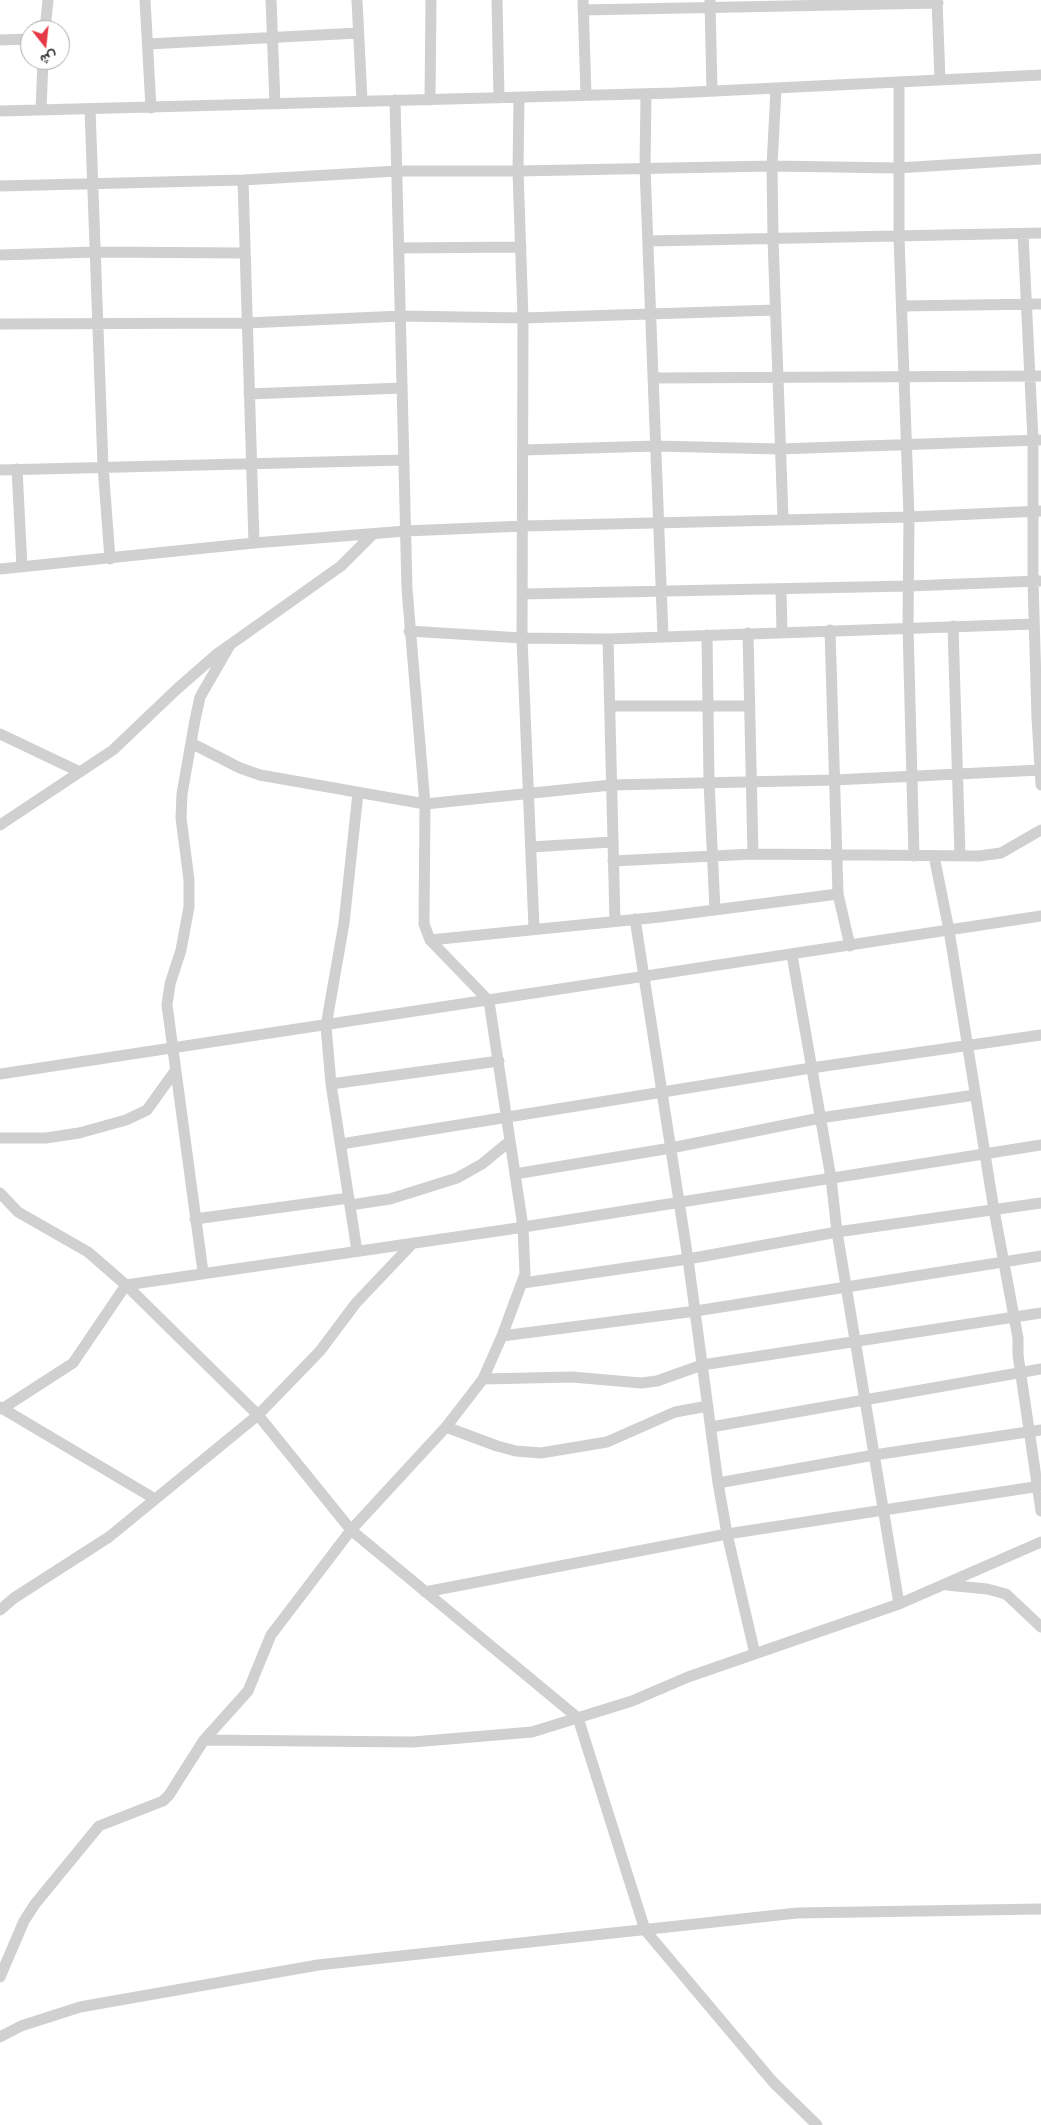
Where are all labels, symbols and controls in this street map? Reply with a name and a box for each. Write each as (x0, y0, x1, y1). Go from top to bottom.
north arrow (20, 20, 70, 70)
text: ش (38, 47, 59, 69)

